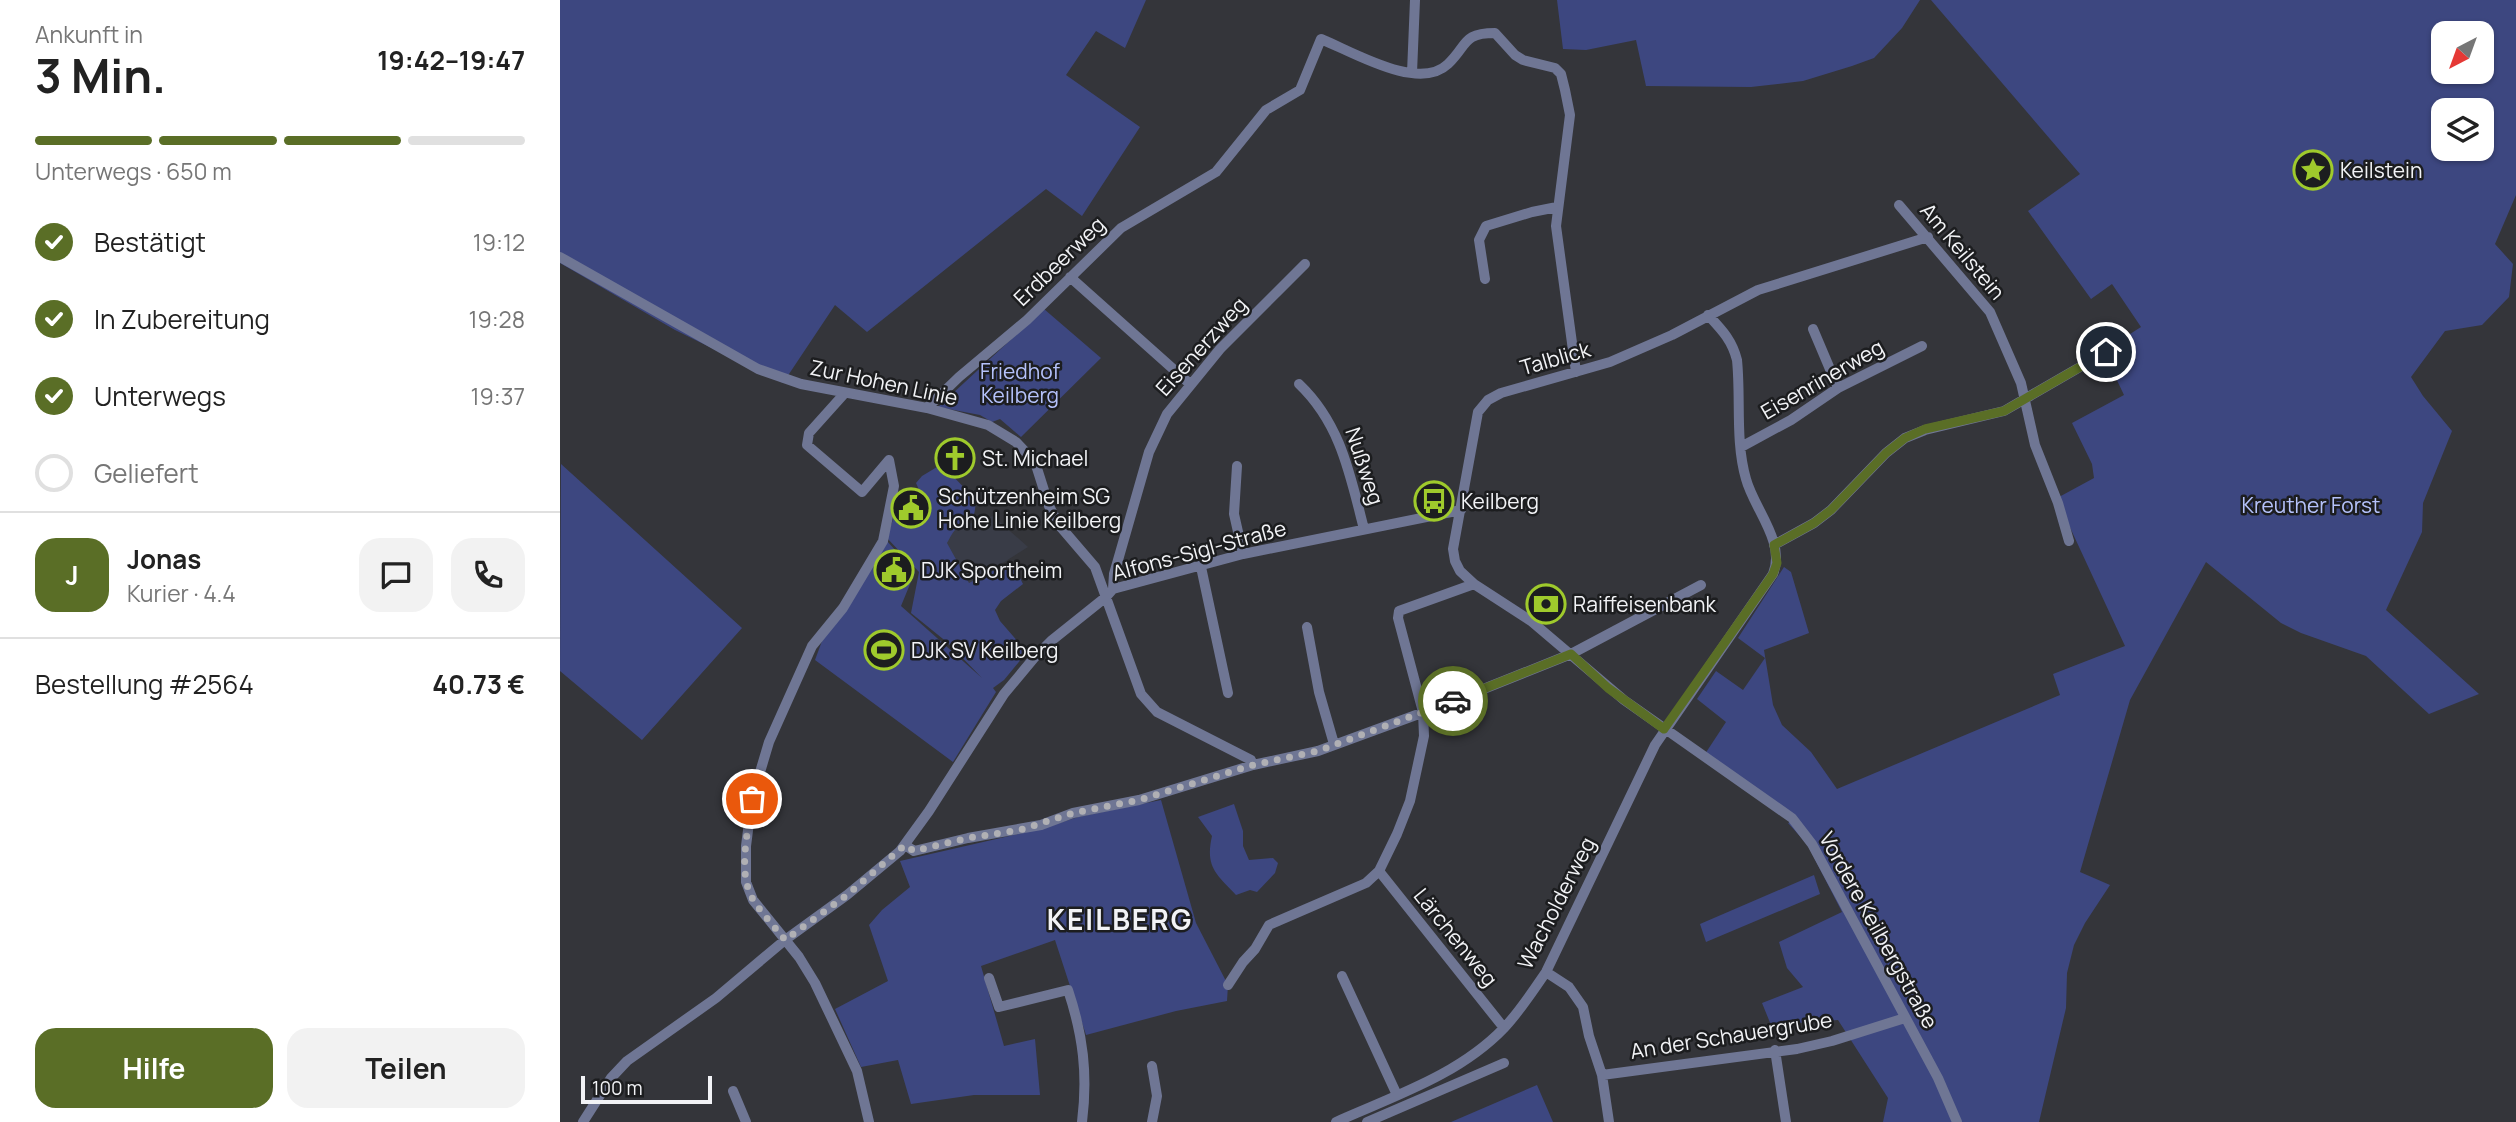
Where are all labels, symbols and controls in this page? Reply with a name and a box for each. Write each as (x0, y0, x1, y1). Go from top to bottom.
text: Ankunft in (35, 18, 143, 50)
north arrow (2431, 21, 2494, 84)
map controls (2431, 21, 2494, 161)
text: 19:42–19:47 (377, 42, 525, 78)
text: 3 Min. (35, 44, 166, 107)
button: layers (2431, 98, 2494, 161)
place icon: Keilstein (2292, 149, 2334, 191)
text: Unterwegs · 650 m (35, 155, 232, 187)
place label: Keilstein (2340, 156, 2422, 184)
street label: Am Keilstein (1914, 197, 2012, 305)
street label: Erdbeerweg (1007, 210, 1111, 312)
icon: check (35, 223, 73, 261)
text: Bestätigt (94, 224, 206, 260)
text: 19:12 (473, 226, 525, 258)
street label: Eisenerzweg (1149, 291, 1253, 401)
icon: check (35, 300, 73, 338)
text: In Zubereitung (94, 301, 270, 337)
text: 19:28 (468, 303, 525, 335)
pin (2076, 322, 2136, 382)
street label: Eisenrinerweg (1755, 333, 1889, 425)
icon: home (2087, 333, 2125, 371)
street label: Talblick (1517, 334, 1594, 381)
street label: Zur Hohen Linie (808, 353, 960, 411)
park label: Friedhof Keilberg (980, 357, 1061, 409)
icon: check (35, 377, 73, 415)
text: Unterwegs (94, 378, 226, 414)
text: 19:37 (471, 380, 525, 412)
street label: Nußweg (1339, 424, 1391, 508)
church icon: St. Michael (934, 437, 976, 479)
place label: St. Michael (982, 444, 1088, 472)
text: Geliefert (94, 455, 199, 491)
bus stop icon: Keilberg (1413, 480, 1455, 522)
place label: Schützenheim SG Hohe Linie Keilberg (938, 482, 1121, 534)
public building icon: Schützenheim SG Hohe Linie Keilberg (890, 487, 932, 529)
place label: Keilberg (1461, 487, 1539, 515)
park label: Kreuther Forst (2242, 491, 2380, 519)
street label: Alfons-Sigl-Straße (1109, 513, 1289, 587)
button: chat (359, 538, 433, 612)
button: phone (451, 538, 525, 612)
text: Jonas (127, 541, 201, 577)
public building icon: DJK Sportheim (873, 549, 915, 591)
place label: DJK Sportheim (921, 556, 1062, 584)
text: J (65, 557, 79, 593)
text: Kurier · 4.4 (127, 577, 236, 609)
bank icon: Raiffeisenbank (1525, 583, 1567, 625)
place label: Raiffeisenbank (1573, 590, 1717, 618)
sports icon: DJK SV Keilberg (863, 629, 905, 671)
place label: DJK SV Keilberg (911, 636, 1058, 664)
text: Bestellung #2564 (35, 666, 254, 702)
text: 40.73 € (432, 666, 525, 702)
courier (1418, 666, 1488, 736)
icon: car (1434, 682, 1472, 720)
pin (722, 769, 782, 829)
icon: bag (733, 780, 771, 818)
street label: Vordere Keilbergstraße (1813, 827, 1945, 1033)
street label: Wacholderweg (1511, 832, 1601, 974)
street label: Lärchenweg (1408, 882, 1504, 992)
district label: KEILBERG (1047, 900, 1193, 938)
street label: An der Schauergrube (1628, 1005, 1834, 1065)
button: Hilfe (35, 1028, 273, 1108)
button: Teilen (287, 1028, 525, 1108)
scale bar (581, 1073, 712, 1105)
text: 100 m (592, 1075, 643, 1101)

